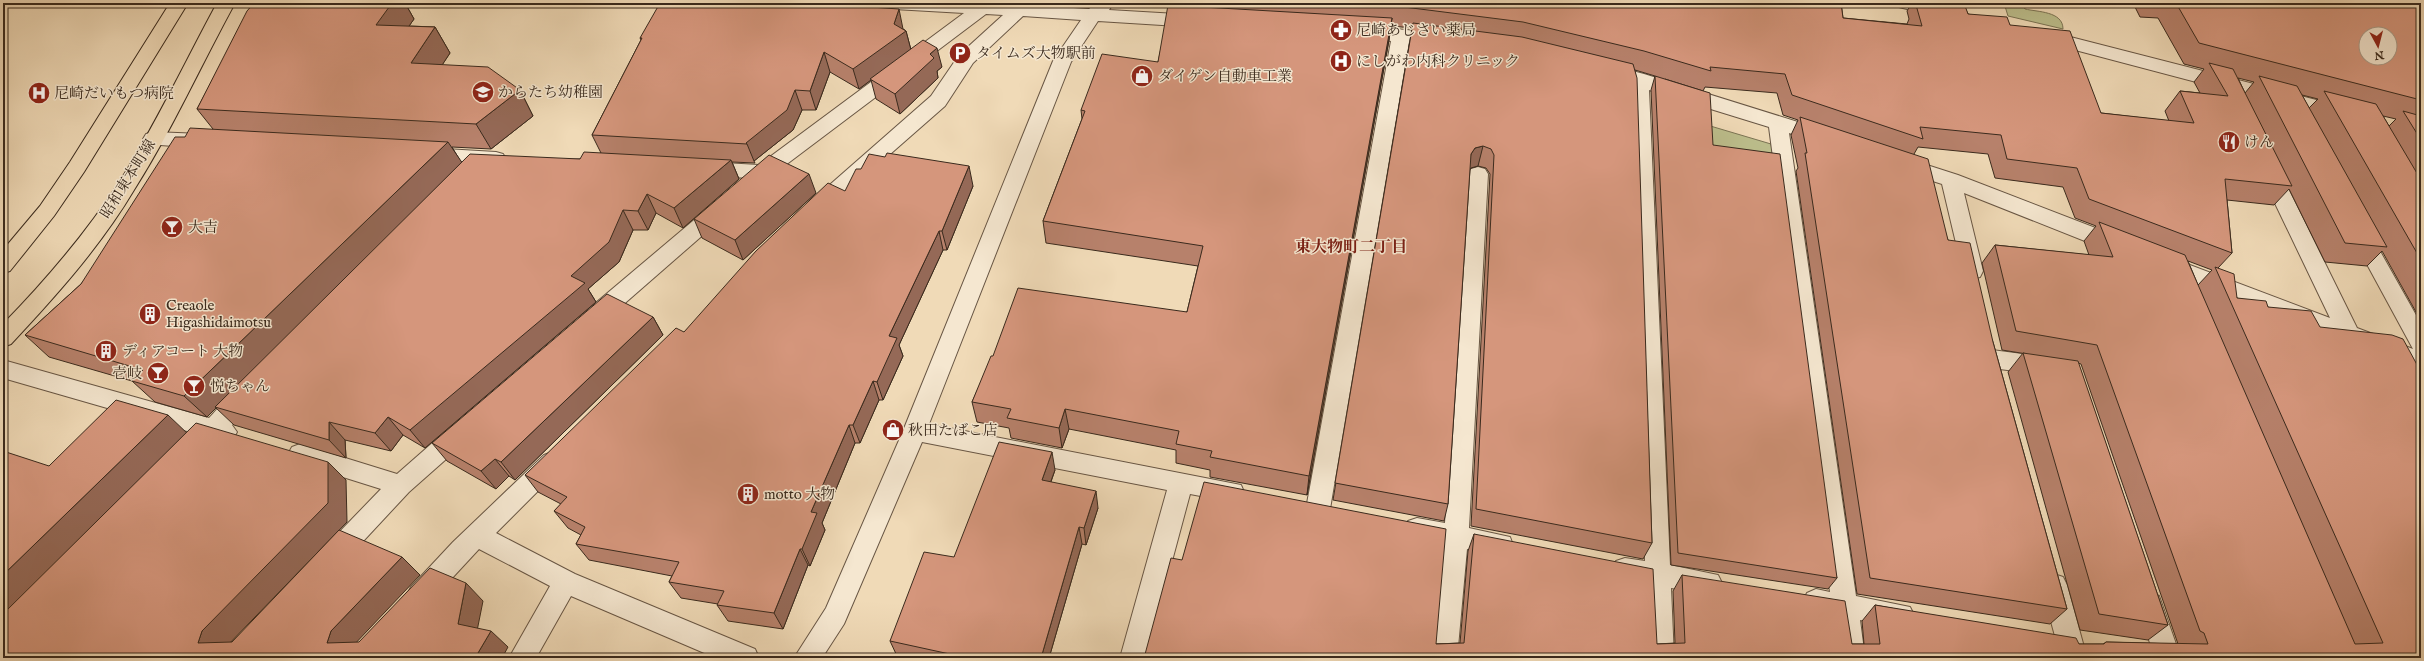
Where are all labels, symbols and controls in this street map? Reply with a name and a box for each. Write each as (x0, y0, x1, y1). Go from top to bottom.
pharmacy icon: 尼崎あじさい薬局 (1328, 17, 1354, 43)
place label: 尼崎あじさい薬局 (1356, 21, 1476, 40)
north arrow (2358, 26, 2398, 66)
parking icon: タイムズ大物駅前 (947, 40, 973, 66)
place label: タイムズ大物駅前 (976, 44, 1096, 63)
text: N (2373, 47, 2386, 63)
hospital icon: にしがわ内科クリニック (1328, 48, 1354, 74)
place label: にしがわ内科クリニック (1356, 52, 1520, 71)
shop icon: ダイゲン自動車工業 (1129, 63, 1155, 89)
place label: ダイゲン自動車工業 (1158, 67, 1292, 86)
school or university icon: からたち幼稚園 (470, 79, 496, 105)
hospital icon: 尼崎だいもつ病院 (26, 80, 52, 106)
place label: からたち幼稚園 (498, 83, 603, 102)
place label: 尼崎だいもつ病院 (54, 84, 174, 103)
restaurant icon: けん (2216, 129, 2242, 155)
place label: けん (2244, 133, 2274, 152)
street label: 昭和東本町線 (96, 136, 160, 222)
bar icon: 大吉 (159, 214, 185, 240)
place label: 大吉 (188, 218, 218, 237)
district label: 東大物町二丁目 (1295, 238, 1407, 258)
place label: Creaole Higashidaimotsu (166, 296, 271, 332)
building icon: Creaole Higashidaimotsu (137, 301, 163, 327)
building icon: ディアコート 大物 (93, 338, 119, 364)
place label: ディアコート 大物 (122, 342, 243, 361)
bar icon: 壱岐 (145, 360, 171, 386)
place label: 壱岐 (112, 364, 142, 383)
bar icon: 悦ちゃん (181, 373, 207, 399)
place label: 悦ちゃん (210, 377, 270, 396)
shop icon: 秋田たばこ店 (880, 417, 906, 443)
place label: 秋田たばこ店 (908, 421, 998, 440)
building icon: motto 大物 (735, 481, 761, 507)
place label: motto 大物 (764, 485, 835, 504)

